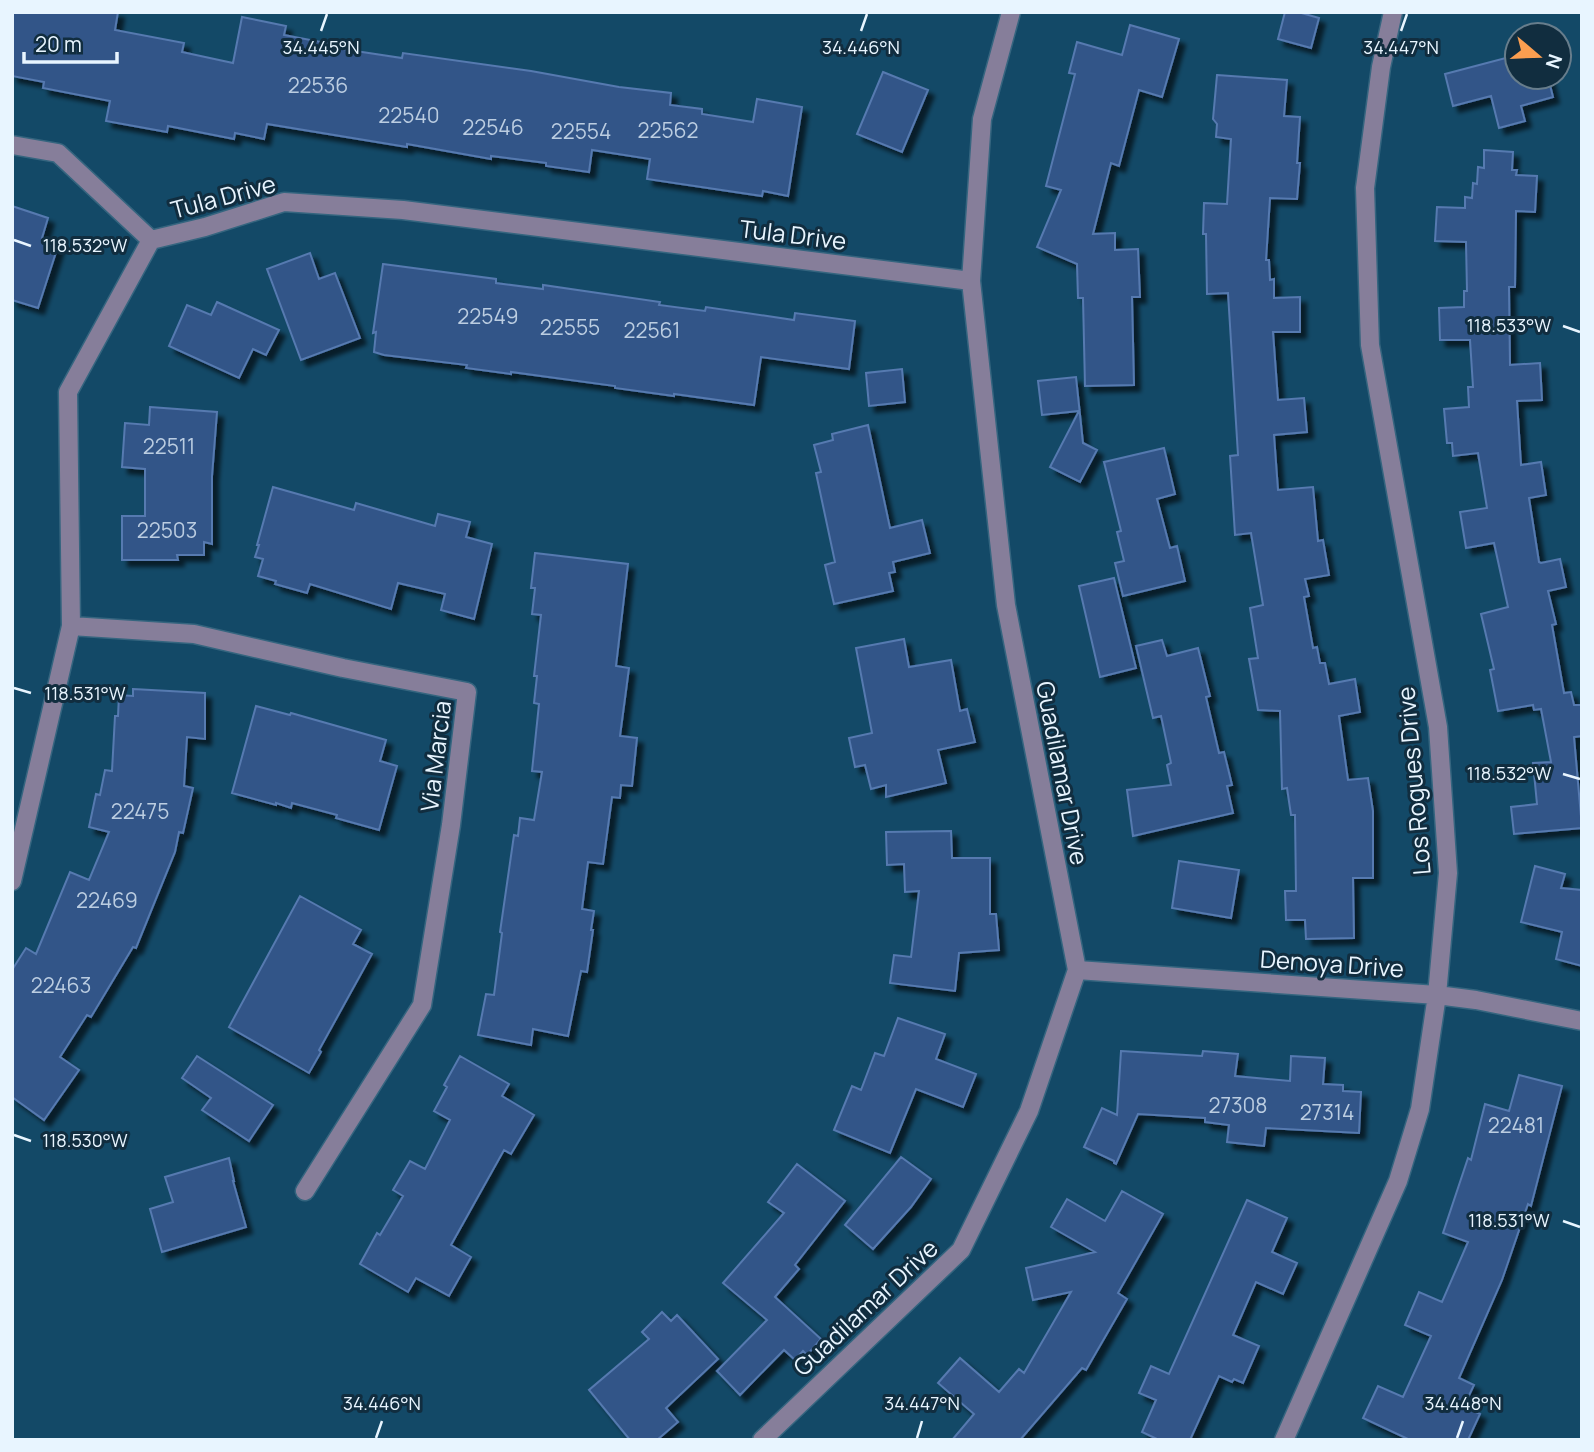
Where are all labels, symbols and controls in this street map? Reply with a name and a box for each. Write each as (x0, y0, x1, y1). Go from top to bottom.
scale bar (24, 21, 117, 65)
north arrow (1503, 21, 1573, 91)
text: 20 m (35, 30, 82, 58)
text: 34.445°N (283, 35, 360, 59)
text: 34.446°N (822, 35, 900, 59)
text: 34.447°N (1363, 35, 1439, 59)
text: N (1540, 51, 1569, 72)
house number: 22536 (288, 71, 348, 99)
house number: 22540 (378, 101, 440, 129)
house number: 22546 (462, 113, 524, 141)
house number: 22562 (637, 116, 699, 144)
house number: 22554 (551, 117, 611, 145)
street label: Tula Drive (167, 166, 279, 226)
street label: Tula Drive (738, 211, 848, 257)
text: 118.532°W (43, 233, 127, 257)
house number: 22549 (457, 302, 519, 330)
house number: 22555 (540, 313, 600, 341)
text: 118.533°W (1467, 313, 1551, 337)
house number: 22561 (624, 316, 680, 344)
house number: 22511 (143, 432, 195, 460)
house number: 22503 (137, 516, 197, 544)
street label: Guadilamar Drive (1029, 678, 1097, 868)
text: 118.531°W (44, 681, 126, 705)
street label: Los Rogues Drive (1388, 685, 1438, 877)
street label: Via Marcia (412, 699, 458, 813)
text: 118.532°W (1467, 761, 1551, 785)
house number: 22475 (111, 797, 169, 825)
house number: 22469 (76, 886, 138, 914)
street label: Denoya Drive (1259, 942, 1405, 984)
house number: 22463 (31, 971, 91, 999)
house number: 27308 (1208, 1091, 1268, 1119)
house number: 27314 (1300, 1098, 1354, 1126)
house number: 22481 (1488, 1111, 1544, 1139)
text: 118.530°W (42, 1128, 128, 1152)
text: 118.531°W (1468, 1208, 1550, 1232)
street label: Guadilamar Drive (786, 1231, 944, 1383)
text: 34.446°N (343, 1391, 421, 1415)
text: 34.447°N (884, 1391, 960, 1415)
text: 34.448°N (1424, 1391, 1502, 1415)

